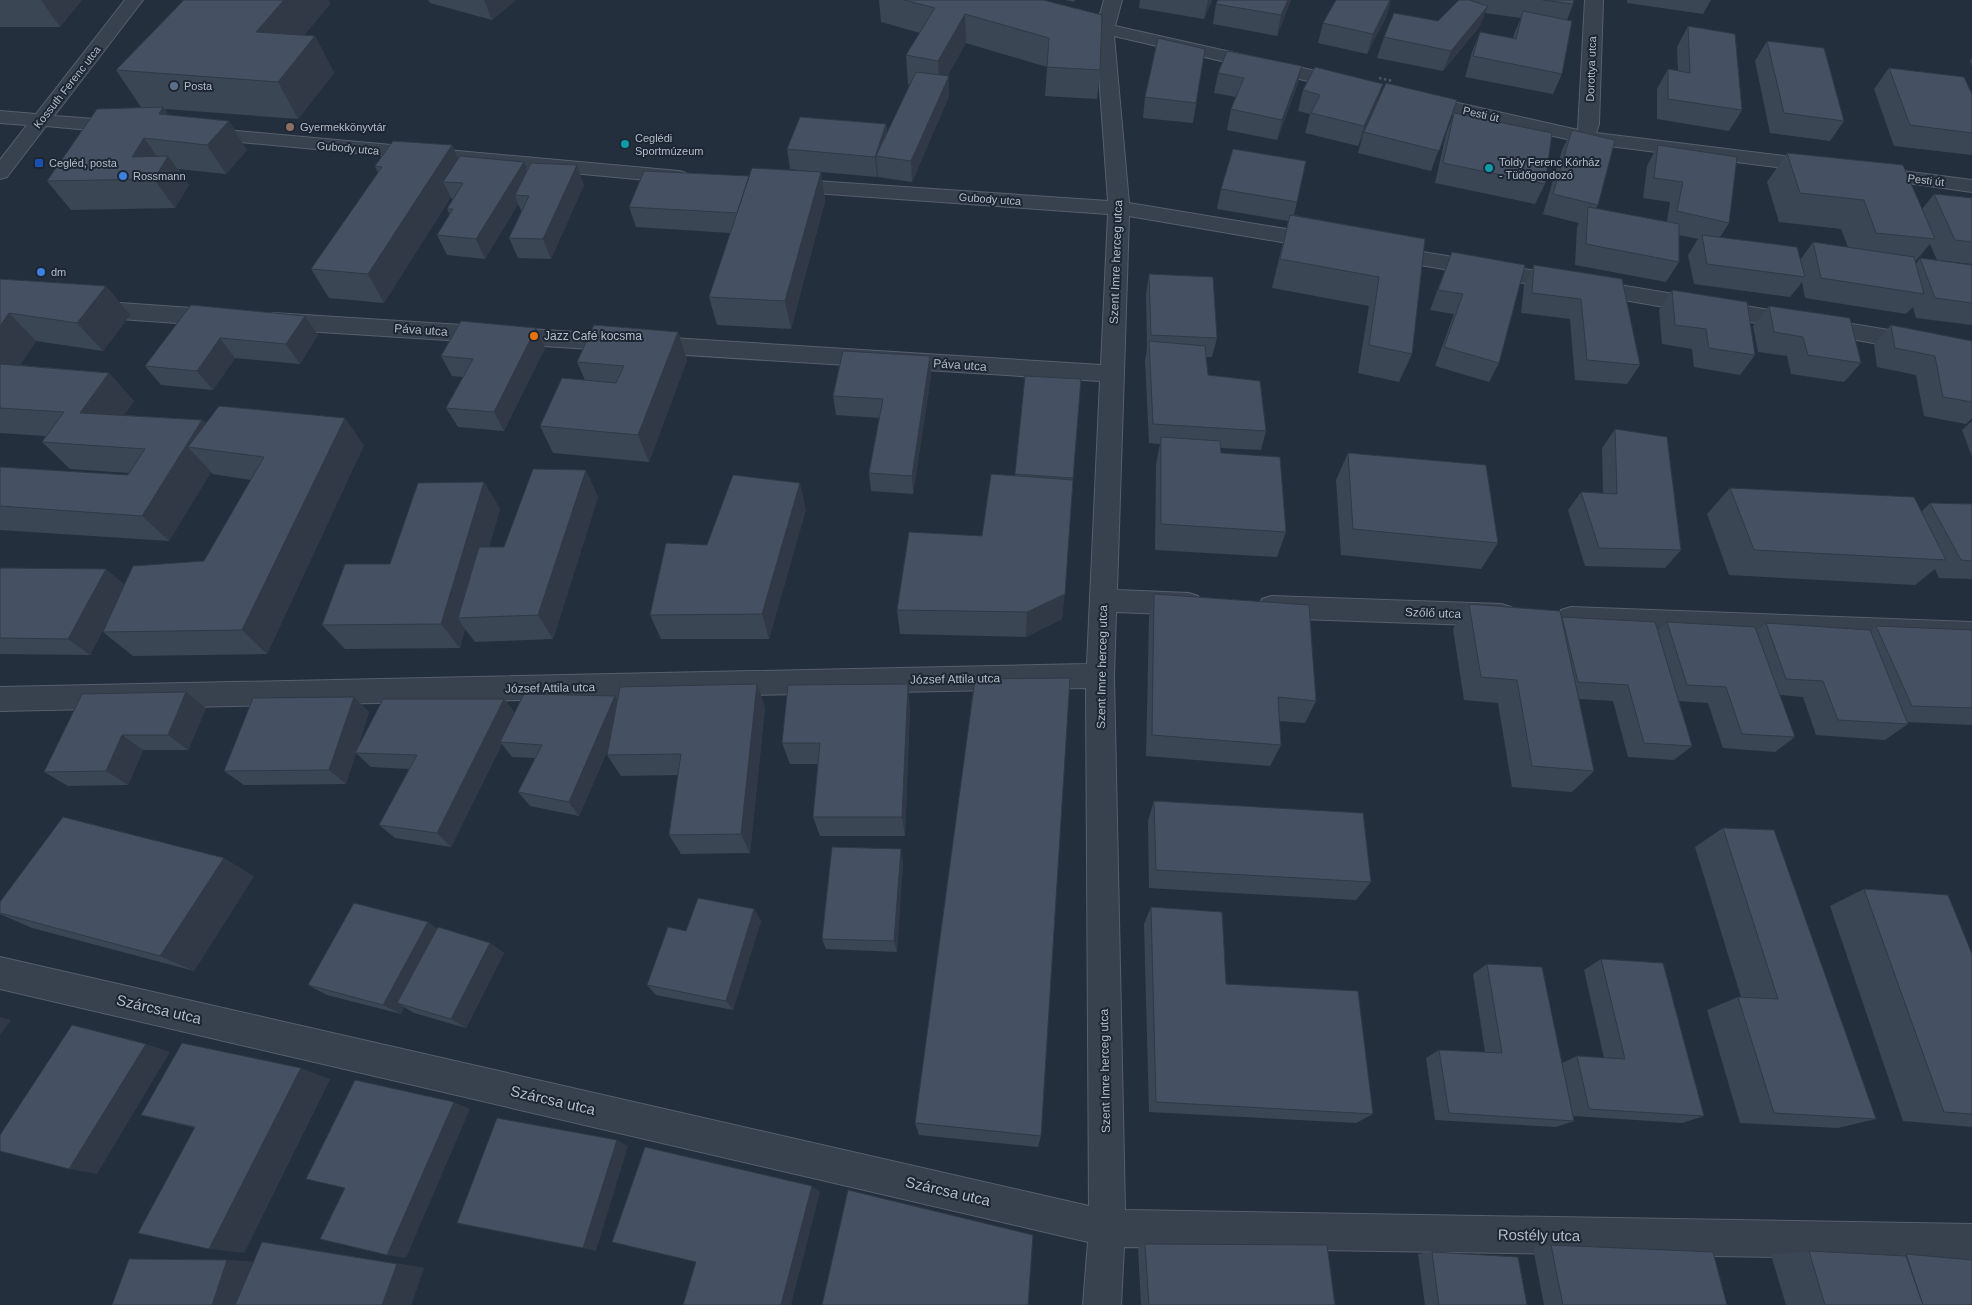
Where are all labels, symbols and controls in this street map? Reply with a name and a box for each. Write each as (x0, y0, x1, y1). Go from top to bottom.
street label: Dorottya utca (1584, 35, 1598, 102)
street label: Kossuth Ferenc utca (31, 43, 103, 130)
marker: Posta (168, 80, 180, 92)
place label: Posta (184, 80, 213, 92)
street label: Pesti út (1462, 104, 1500, 124)
marker: Gyermekkönyvtár (284, 121, 296, 133)
place label: Gyermekkönyvtár (300, 121, 387, 133)
place label: Ceglédi Sportmúzeum (635, 132, 703, 157)
marker: Ceglédi Sportmúzeum (619, 138, 631, 150)
street label: Gubody utca (316, 139, 380, 157)
place label: Toldy Ferenc Kórház - Tüdőgondozó (1499, 156, 1600, 181)
marker: Cegléd, posta (33, 157, 45, 169)
place label: Cegléd, posta (49, 157, 118, 169)
marker: Toldy Ferenc Kórház - Tüdőgondozó (1483, 162, 1495, 174)
marker: Rossmann (117, 170, 129, 182)
place label: Rossmann (133, 170, 186, 182)
street label: Pesti út (1907, 172, 1945, 188)
street label: Gubody utca (958, 191, 1022, 207)
street label: Szent Imre herceg utca (1107, 199, 1125, 324)
marker: dm (35, 266, 47, 278)
place label: dm (51, 266, 66, 278)
street label: Páva utca (394, 321, 448, 339)
place label: Jazz Café kocsma (544, 329, 642, 343)
marker: Jazz Café kocsma (528, 330, 540, 342)
street label: Páva utca (933, 356, 987, 374)
street label: Szent Imre herceg utca (1094, 605, 1110, 729)
street label: Szőlő utca (1405, 605, 1462, 621)
street label: József Attila utca (910, 671, 1000, 687)
street label: József Attila utca (505, 680, 595, 696)
street label: Szárcsa utca (115, 991, 204, 1027)
street label: Szent Imre herceg utca (1097, 1009, 1113, 1133)
street label: Szárcsa utca (509, 1082, 598, 1118)
street label: Szárcsa utca (904, 1173, 993, 1209)
street label: Rostély utca (1498, 1226, 1581, 1244)

